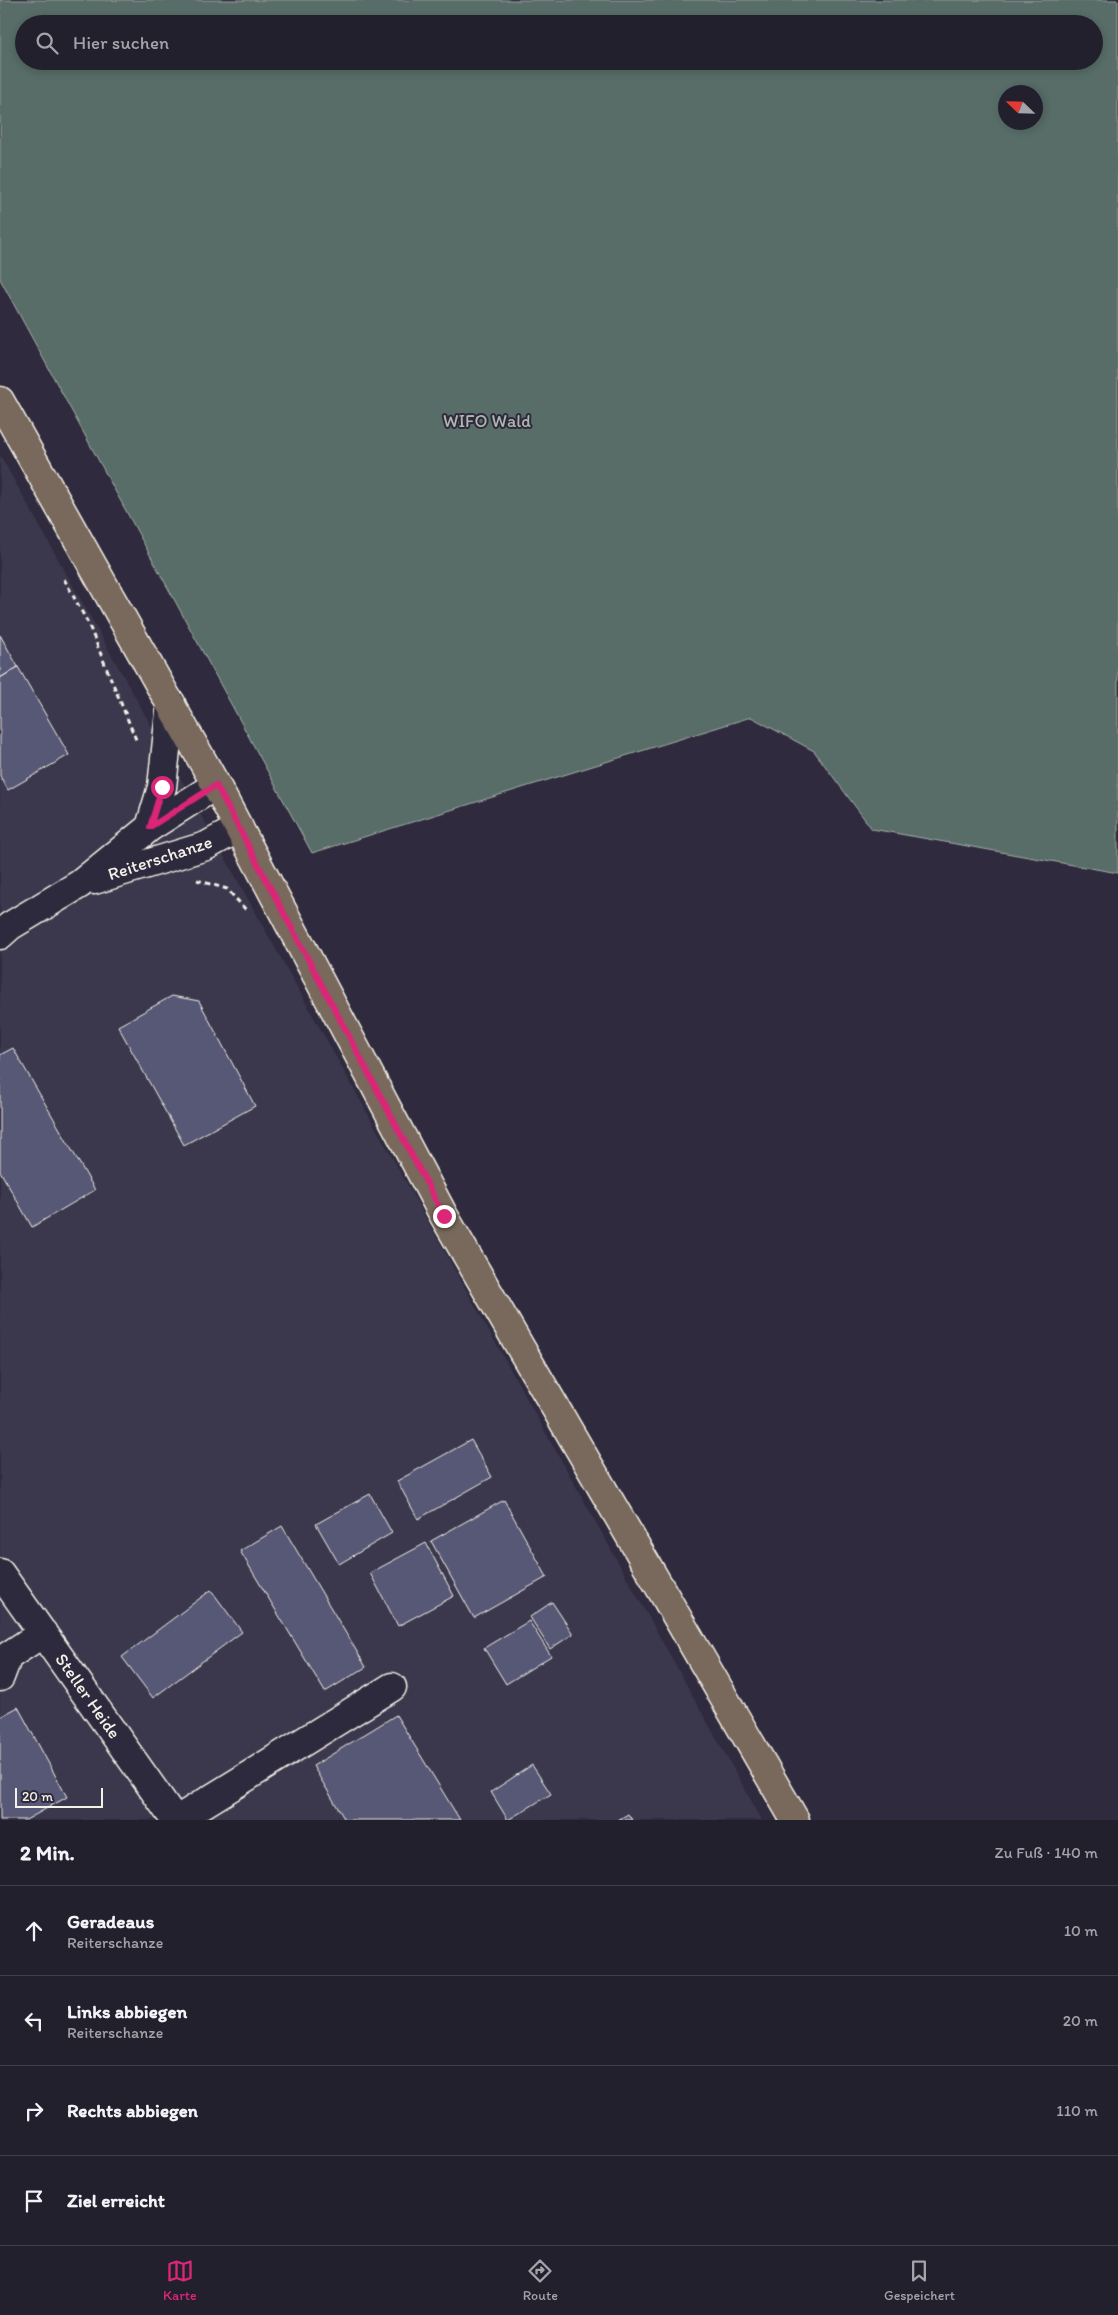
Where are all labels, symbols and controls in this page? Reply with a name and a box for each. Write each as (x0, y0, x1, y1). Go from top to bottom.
search box (15, 15, 1103, 70)
icon: search (33, 29, 61, 57)
text: Hier suchen (73, 31, 169, 54)
north arrow (998, 85, 1043, 130)
park label: WIFO Wald (443, 410, 531, 432)
route start (151, 776, 174, 799)
street label: Reiterschanze (105, 831, 215, 885)
route end (433, 1205, 456, 1228)
street label: Steller Heide (51, 1649, 125, 1743)
scale bar (15, 1785, 102, 1808)
text: 20 m (22, 1788, 53, 1805)
text: 2 Min. (20, 1840, 75, 1865)
text: Zu Fuß · 140 m (995, 1843, 1098, 1862)
text: Geradeaus (67, 1910, 154, 1933)
icon: ahead (20, 1917, 48, 1945)
text: 10 m (1064, 1921, 1098, 1940)
text: Reiterschanze (67, 1933, 163, 1952)
text: Links abbiegen (67, 2000, 187, 2023)
icon: left (20, 2007, 48, 2035)
text: 20 m (1063, 2011, 1098, 2030)
text: Reiterschanze (67, 2023, 163, 2042)
icon: right (20, 2097, 48, 2125)
text: Rechts abbiegen (67, 2099, 198, 2122)
text: 110 m (1056, 2101, 1098, 2120)
icon: arrive (20, 2187, 48, 2215)
text: Ziel erreicht (67, 2189, 165, 2212)
tab: Karte (163, 2257, 197, 2304)
tab: Route (523, 2257, 558, 2304)
tab: Gespeichert (884, 2257, 955, 2304)

